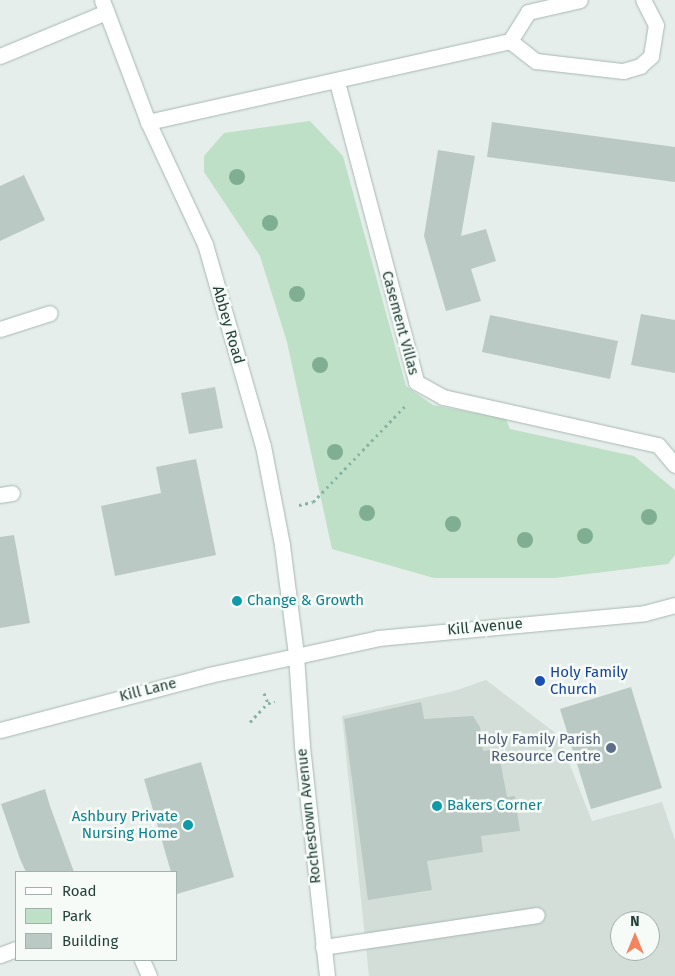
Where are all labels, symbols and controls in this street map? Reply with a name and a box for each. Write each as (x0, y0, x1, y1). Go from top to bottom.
street label: Casement Villas (377, 269, 423, 377)
street label: Abbey Road (208, 284, 248, 366)
place label: Change & Growth (247, 592, 364, 610)
marker: Change & Growth (231, 595, 243, 607)
street label: Kill Avenue (447, 615, 523, 639)
place label: Holy Family Church (550, 663, 628, 698)
street label: Kill Lane (118, 674, 178, 706)
marker: Holy Family Church (534, 675, 546, 687)
place label: Holy Family Parish Resource Centre (477, 730, 601, 765)
marker: Holy Family Parish Resource Centre (605, 742, 617, 754)
street label: Rochestown Avenue (293, 747, 325, 885)
place label: Bakers Corner (447, 797, 542, 815)
marker: Bakers Corner (431, 800, 443, 812)
place label: Ashbury Private Nursing Home (72, 807, 178, 842)
marker: Ashbury Private Nursing Home (182, 819, 194, 831)
legend (15, 871, 178, 961)
text: Road (62, 882, 97, 900)
text: Park (62, 907, 92, 925)
north arrow (610, 911, 660, 961)
text: N (630, 913, 640, 930)
text: Building (62, 932, 118, 950)

